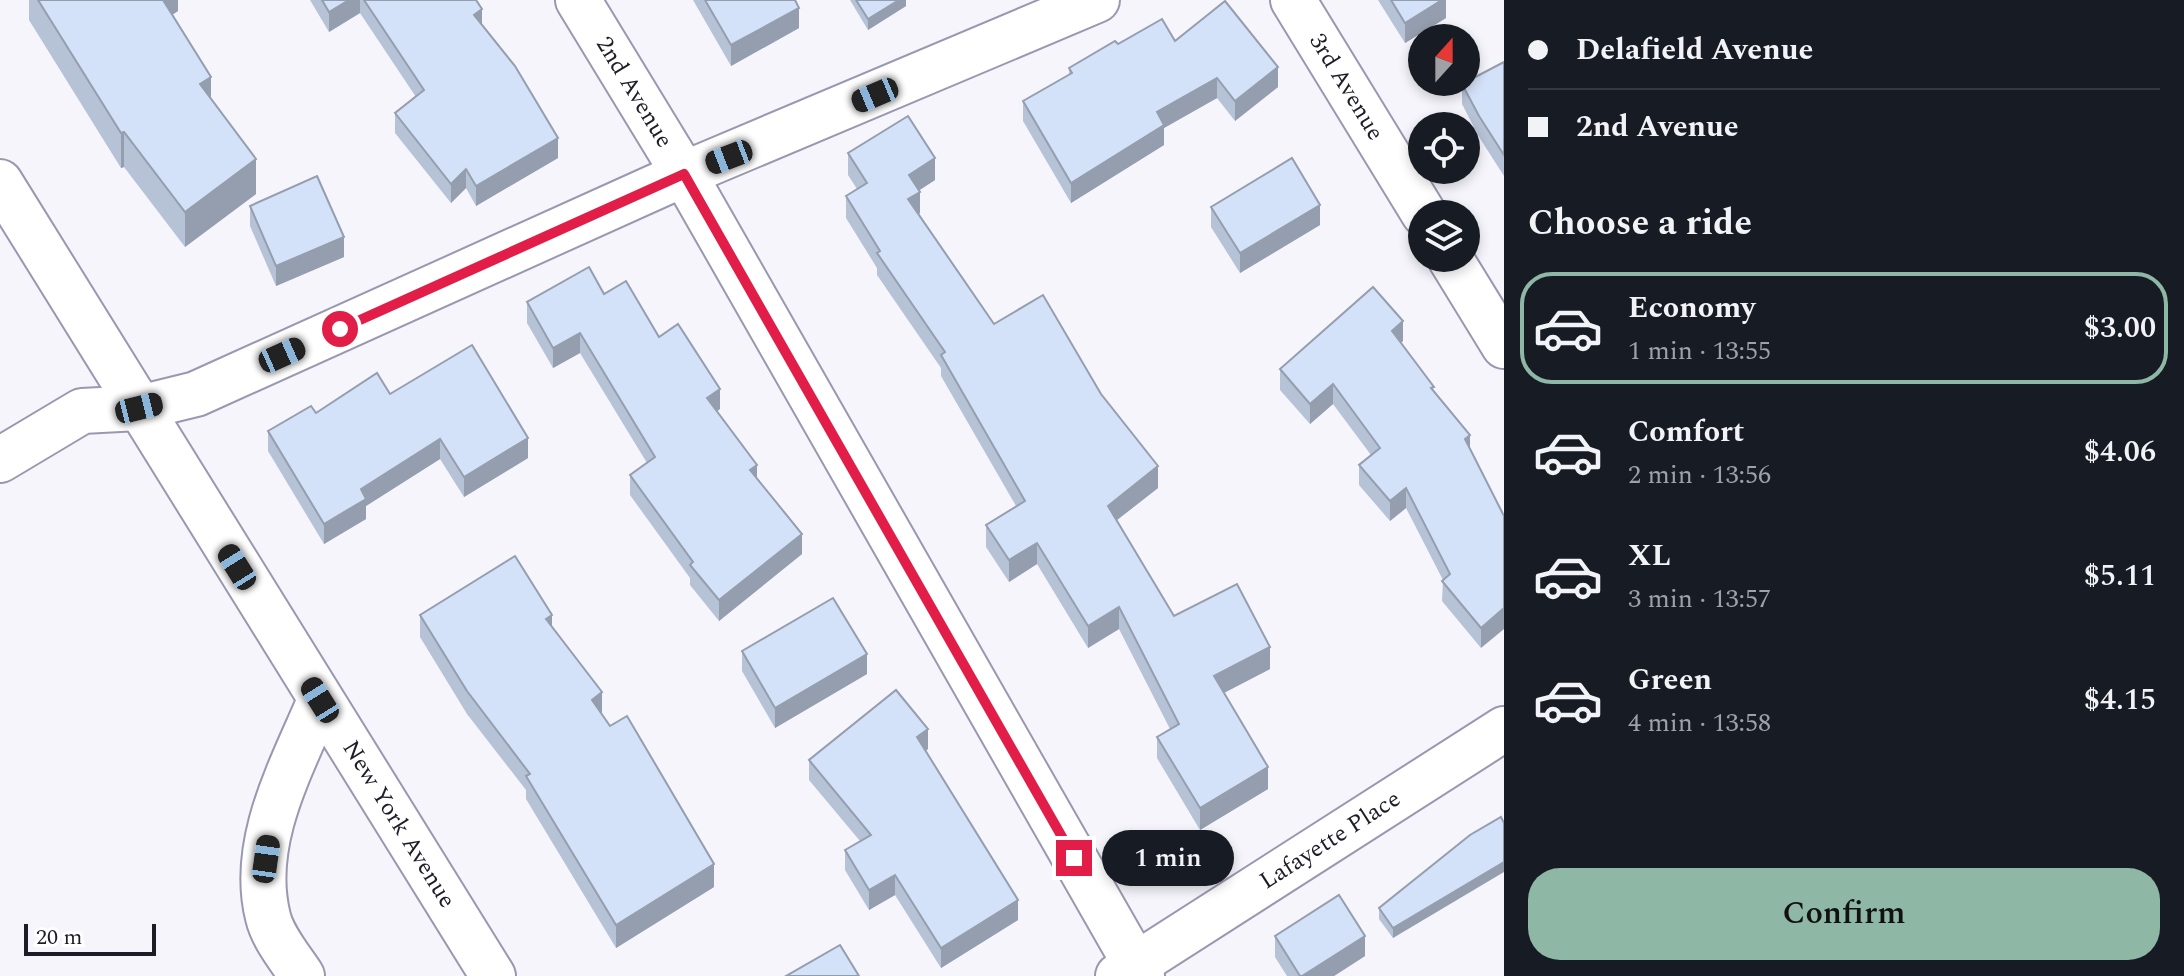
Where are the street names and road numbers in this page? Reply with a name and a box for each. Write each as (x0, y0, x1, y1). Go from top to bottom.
street label: 3rd Avenue (1300, 26, 1393, 148)
street label: 2nd Avenue (586, 30, 682, 155)
street label: New York Avenue (333, 733, 465, 915)
street label: Lafayette Place (1253, 781, 1408, 899)

